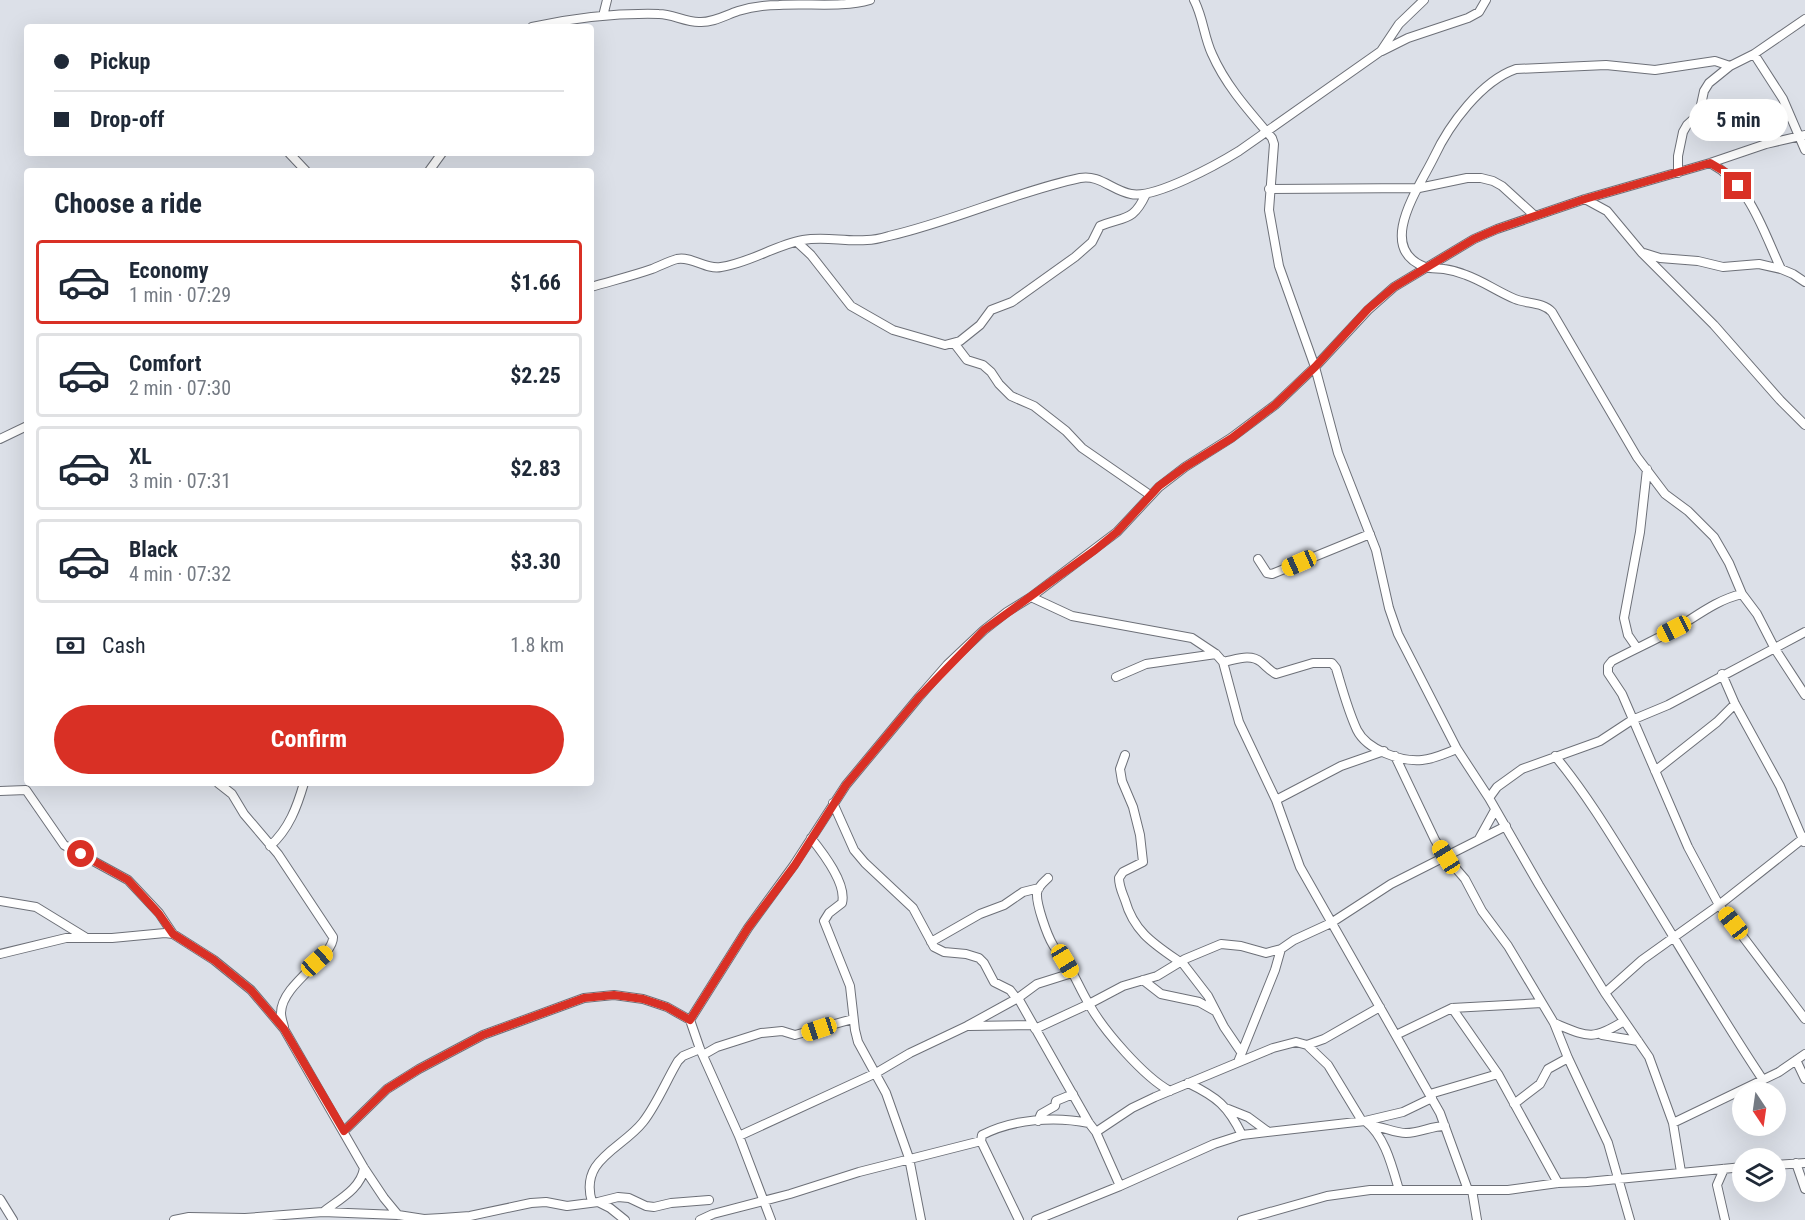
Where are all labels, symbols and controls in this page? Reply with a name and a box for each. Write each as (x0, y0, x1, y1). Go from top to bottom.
text: Pickup (90, 49, 150, 74)
callout: 5 min (1688, 99, 1788, 141)
text: Drop-off (90, 107, 164, 132)
text: 5 min (1716, 108, 1761, 132)
route end (1724, 172, 1751, 199)
text: Choose a ride (54, 188, 202, 220)
icon: car (57, 255, 111, 309)
text: Economy (129, 258, 209, 283)
text: $1.66 (510, 270, 561, 295)
text: 1 min · 07:29 (129, 283, 231, 307)
icon: car (57, 348, 111, 402)
text: Comfort (129, 351, 202, 376)
text: $2.25 (510, 363, 561, 388)
text: 2 min · 07:30 (129, 376, 231, 400)
icon: car (57, 441, 111, 495)
text: XL (129, 444, 152, 469)
text: $2.83 (510, 456, 561, 481)
text: 3 min · 07:31 (129, 469, 231, 493)
icon: car (57, 534, 111, 588)
text: Black (129, 537, 178, 562)
car (1279, 547, 1319, 579)
text: $3.30 (510, 549, 561, 574)
text: 4 min · 07:32 (129, 562, 231, 586)
car (1654, 613, 1694, 645)
icon: cash (54, 629, 87, 662)
text: Cash (102, 633, 146, 658)
text: 1.8 km (510, 633, 564, 657)
button: Confirm (54, 705, 564, 774)
car (1429, 837, 1463, 877)
route start (67, 840, 94, 867)
car (1715, 903, 1751, 943)
car (1048, 941, 1082, 981)
car (298, 942, 336, 980)
car (799, 1015, 839, 1043)
north arrow (1732, 1082, 1786, 1136)
map controls (1732, 1082, 1786, 1202)
button: layers (1732, 1148, 1786, 1202)

